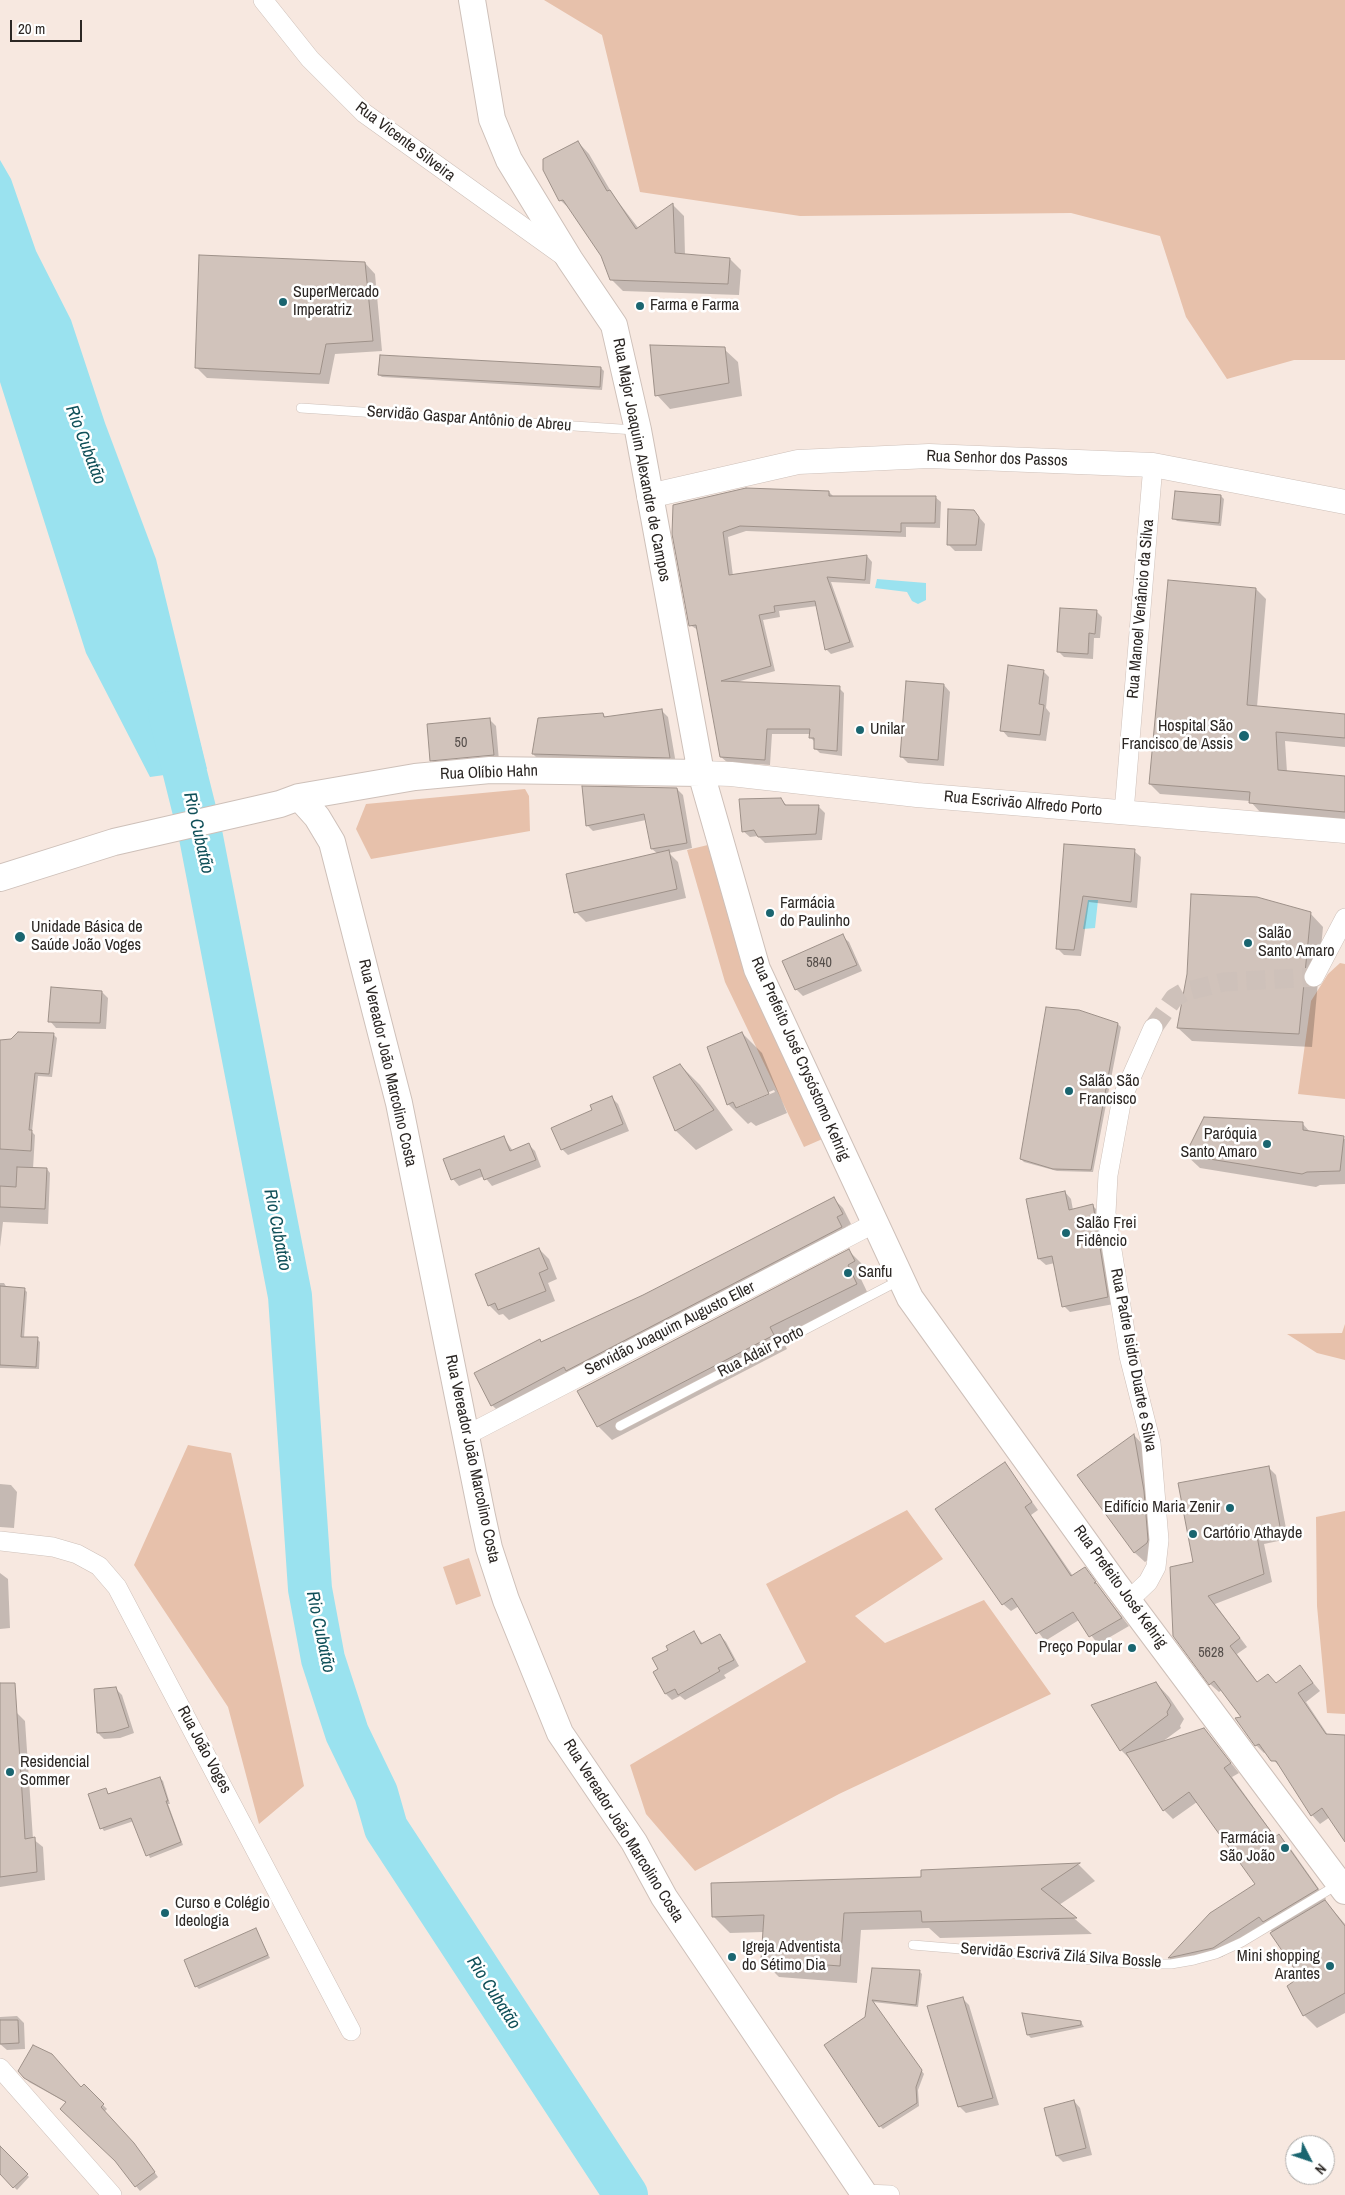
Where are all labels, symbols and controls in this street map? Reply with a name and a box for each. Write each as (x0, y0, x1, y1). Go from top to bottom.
scale bar (12, 10, 85, 42)
text: 20 m (18, 18, 45, 39)
street label: Rua Vicente Silveira (351, 98, 459, 186)
place label: SuperMercado Imperatriz (293, 283, 379, 321)
marker: SuperMercado Imperatriz (277, 296, 289, 308)
place label: Farma e Farma (650, 296, 739, 316)
marker: Farma e Farma (634, 300, 646, 312)
street label: Rua Major Joaquim Alexandre de Campos (608, 336, 674, 584)
water label: Rio Cubatão (60, 402, 110, 488)
street label: Servidão Gaspar Antônio de Abreu (366, 402, 572, 436)
street label: Rua Senhor dos Passos (926, 447, 1068, 471)
street label: Rua Manoel Venâncio da Silva (1124, 518, 1158, 700)
place label: Hospital São Francisco de Assis (1121, 717, 1233, 755)
place label: Unilar (870, 720, 905, 740)
marker: Unilar (854, 724, 866, 736)
marker: Hospital São Francisco de Assis (1237, 729, 1251, 743)
house number: 50 (455, 735, 467, 751)
street label: Rua Olíbio Hahn (440, 762, 538, 784)
street label: Rua Escrivão Alfredo Porto (943, 788, 1103, 820)
water label: Rio Cubatão (178, 790, 218, 876)
place label: Farmácia do Paulinho (780, 894, 850, 932)
marker: Farmácia do Paulinho (764, 907, 776, 919)
place label: Unidade Básica de Saúde João Voges (31, 918, 143, 956)
place label: Salão Santo Amaro (1258, 924, 1335, 962)
marker: Unidade Básica de Saúde João Voges (13, 930, 27, 944)
marker: Salão Santo Amaro (1242, 937, 1254, 949)
street label: Rua Prefeito José Crysóstomo Kehrig (746, 954, 854, 1164)
house number: 5840 (806, 955, 832, 971)
street label: Rua Vereador João Marcolino Costa (354, 957, 420, 1169)
place label: Salão São Francisco (1079, 1072, 1140, 1110)
marker: Salão São Francisco (1063, 1085, 1075, 1097)
place label: Paróquia Santo Amaro (1180, 1125, 1257, 1163)
marker: Paróquia Santo Amaro (1261, 1138, 1273, 1150)
water label: Rio Cubatão (258, 1187, 296, 1273)
place label: Salão Frei Fidêncio (1076, 1214, 1137, 1252)
marker: Salão Frei Fidêncio (1060, 1227, 1072, 1239)
place label: Sanfu (858, 1263, 892, 1283)
marker: Sanfu (842, 1267, 854, 1279)
street label: Rua Padre Isidro Duarte e Silva (1106, 1267, 1160, 1453)
street label: Servidão Joaquim Augusto Eller (582, 1278, 758, 1380)
street label: Rua Adair Porto (715, 1322, 807, 1382)
street label: Rua Vereador João Marcolino Costa (441, 1353, 503, 1565)
place label: Edifício Maria Zenir (1104, 1498, 1220, 1518)
marker: Edifício Maria Zenir (1224, 1502, 1236, 1514)
street label: Rua Prefeito José Kehrig (1069, 1522, 1171, 1652)
place label: Cartório Athayde (1203, 1524, 1302, 1544)
marker: Cartório Athayde (1187, 1528, 1199, 1540)
water label: Rio Cubatão (301, 1589, 339, 1675)
place label: Preço Popular (1039, 1638, 1122, 1658)
marker: Preço Popular (1126, 1642, 1138, 1654)
house number: 5628 (1198, 1645, 1224, 1661)
street label: Rua João Voges (173, 1703, 235, 1797)
street label: Rua Vereador João Marcolino Costa (559, 1736, 687, 1926)
place label: Residencial Sommer (20, 1753, 89, 1791)
marker: Residencial Sommer (4, 1766, 16, 1778)
place label: Farmácia São João (1220, 1829, 1275, 1867)
marker: Farmácia São João (1279, 1842, 1291, 1854)
place label: Curso e Colégio Ideologia (175, 1894, 270, 1932)
marker: Curso e Colégio Ideologia (159, 1907, 171, 1919)
place label: Igreja Adventista do Sétimo Dia (742, 1938, 840, 1976)
street label: Servidão Escrivã Zilá Silva Bossle (960, 1939, 1162, 1973)
place label: Mini shopping Arantes (1237, 1947, 1320, 1985)
marker: Igreja Adventista do Sétimo Dia (726, 1951, 738, 1963)
water label: Rio Cubatão (461, 1952, 525, 2034)
marker: Mini shopping Arantes (1324, 1960, 1336, 1972)
north arrow (1285, 2135, 1335, 2185)
text: N (1311, 2160, 1330, 2178)

